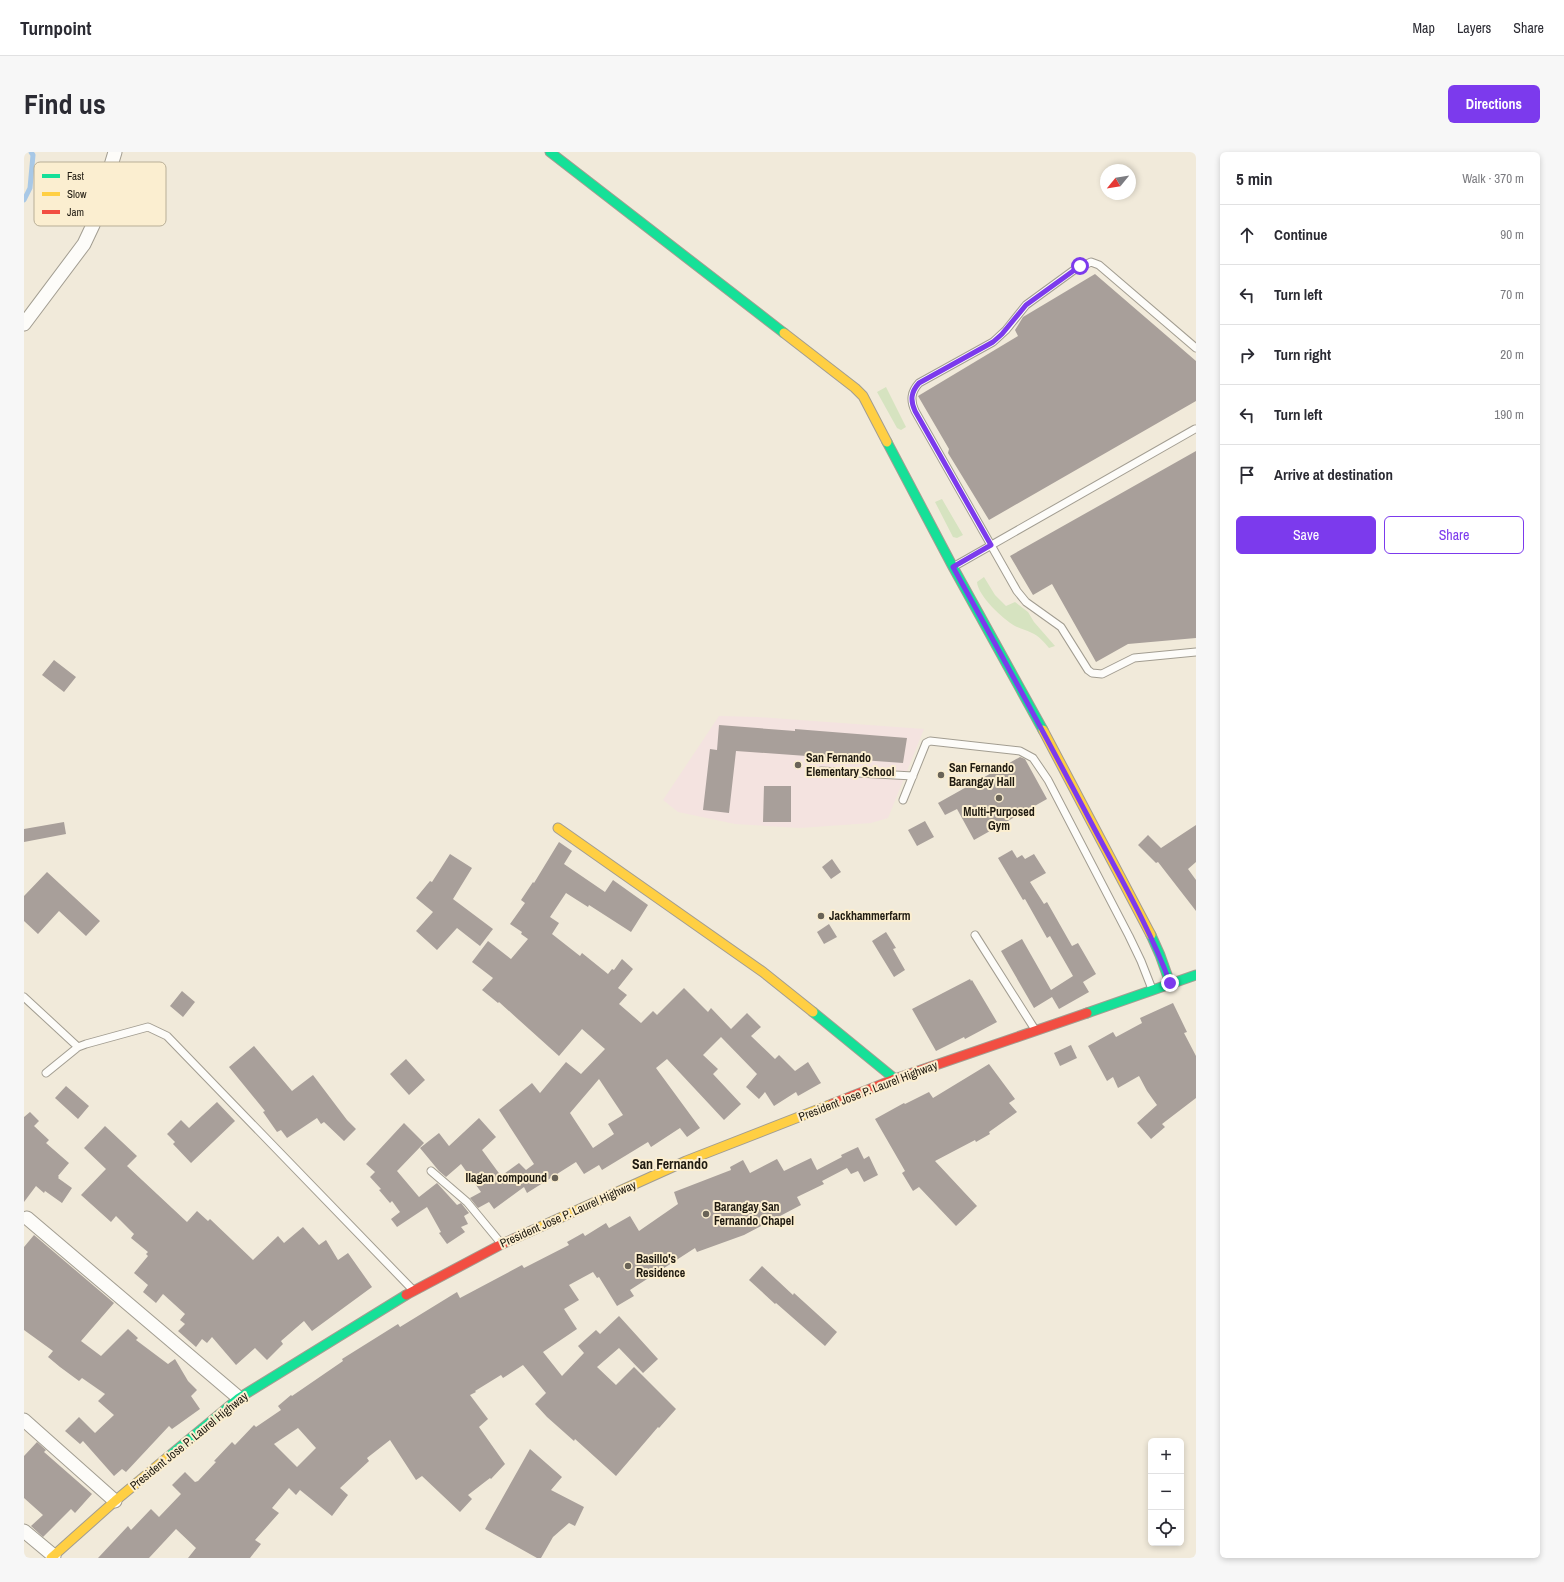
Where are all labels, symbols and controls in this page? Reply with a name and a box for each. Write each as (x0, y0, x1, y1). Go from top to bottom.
text: Turnpoint (20, 15, 92, 41)
text: Map (1413, 19, 1435, 37)
text: Layers (1457, 19, 1491, 37)
text: Share (1513, 19, 1544, 37)
text: Find us (24, 85, 106, 123)
button: Directions (1448, 85, 1540, 123)
legend (34, 162, 166, 226)
north arrow (1100, 164, 1136, 200)
text: 5 min (1236, 167, 1272, 190)
text: Fast (67, 169, 85, 183)
text: Walk · 370 m (1462, 170, 1524, 187)
text: Slow (67, 187, 87, 201)
text: Jam (67, 205, 84, 219)
icon: ahead (1236, 224, 1258, 246)
text: Continue (1274, 224, 1327, 245)
text: 90 m (1500, 226, 1524, 243)
route start (1071, 257, 1089, 275)
icon: left (1236, 284, 1258, 306)
text: Turn left (1274, 284, 1322, 305)
text: 70 m (1500, 286, 1524, 303)
icon: right (1236, 344, 1258, 366)
text: Turn right (1274, 344, 1331, 365)
text: 20 m (1500, 346, 1524, 363)
icon: left (1236, 404, 1258, 426)
text: Turn left (1274, 404, 1322, 425)
text: 190 m (1494, 406, 1524, 423)
icon: arrive (1236, 464, 1258, 486)
text: Arrive at destination (1274, 464, 1393, 485)
button: Save (1236, 516, 1376, 554)
button: Share (1384, 516, 1524, 554)
place label: San Fernando Elementary School (806, 750, 895, 780)
marker: San Fernando Elementary School (793, 760, 803, 770)
place label: San Fernando Barangay Hall (949, 760, 1015, 790)
marker: San Fernando Barangay Hall (936, 770, 946, 780)
marker: Multi-Purposed Gym (994, 793, 1004, 803)
place label: Multi-Purposed Gym (963, 804, 1035, 834)
place label: Jackhammerfarm (829, 908, 911, 924)
marker: Jackhammerfarm (816, 911, 826, 921)
route end (1161, 974, 1179, 992)
street label: President Jose P. Laurel Highway (796, 1057, 940, 1125)
district label: San Fernando (632, 1155, 708, 1173)
place label: Ilagan compound (466, 1170, 547, 1186)
marker: Ilagan compound (550, 1173, 560, 1183)
street label: President Jose P. Laurel Highway (497, 1177, 639, 1251)
place label: Barangay San Fernando Chapel (714, 1199, 794, 1229)
marker: Barangay San Fernando Chapel (701, 1209, 711, 1219)
place label: Basillo's Residence (636, 1251, 686, 1281)
marker: Basillo's Residence (623, 1261, 633, 1271)
street label: President Jose P. Laurel Highway (127, 1388, 251, 1494)
map controls (1148, 1438, 1184, 1546)
button: + (1148, 1438, 1184, 1474)
button: − (1148, 1474, 1184, 1510)
button: locate (1148, 1510, 1184, 1546)

